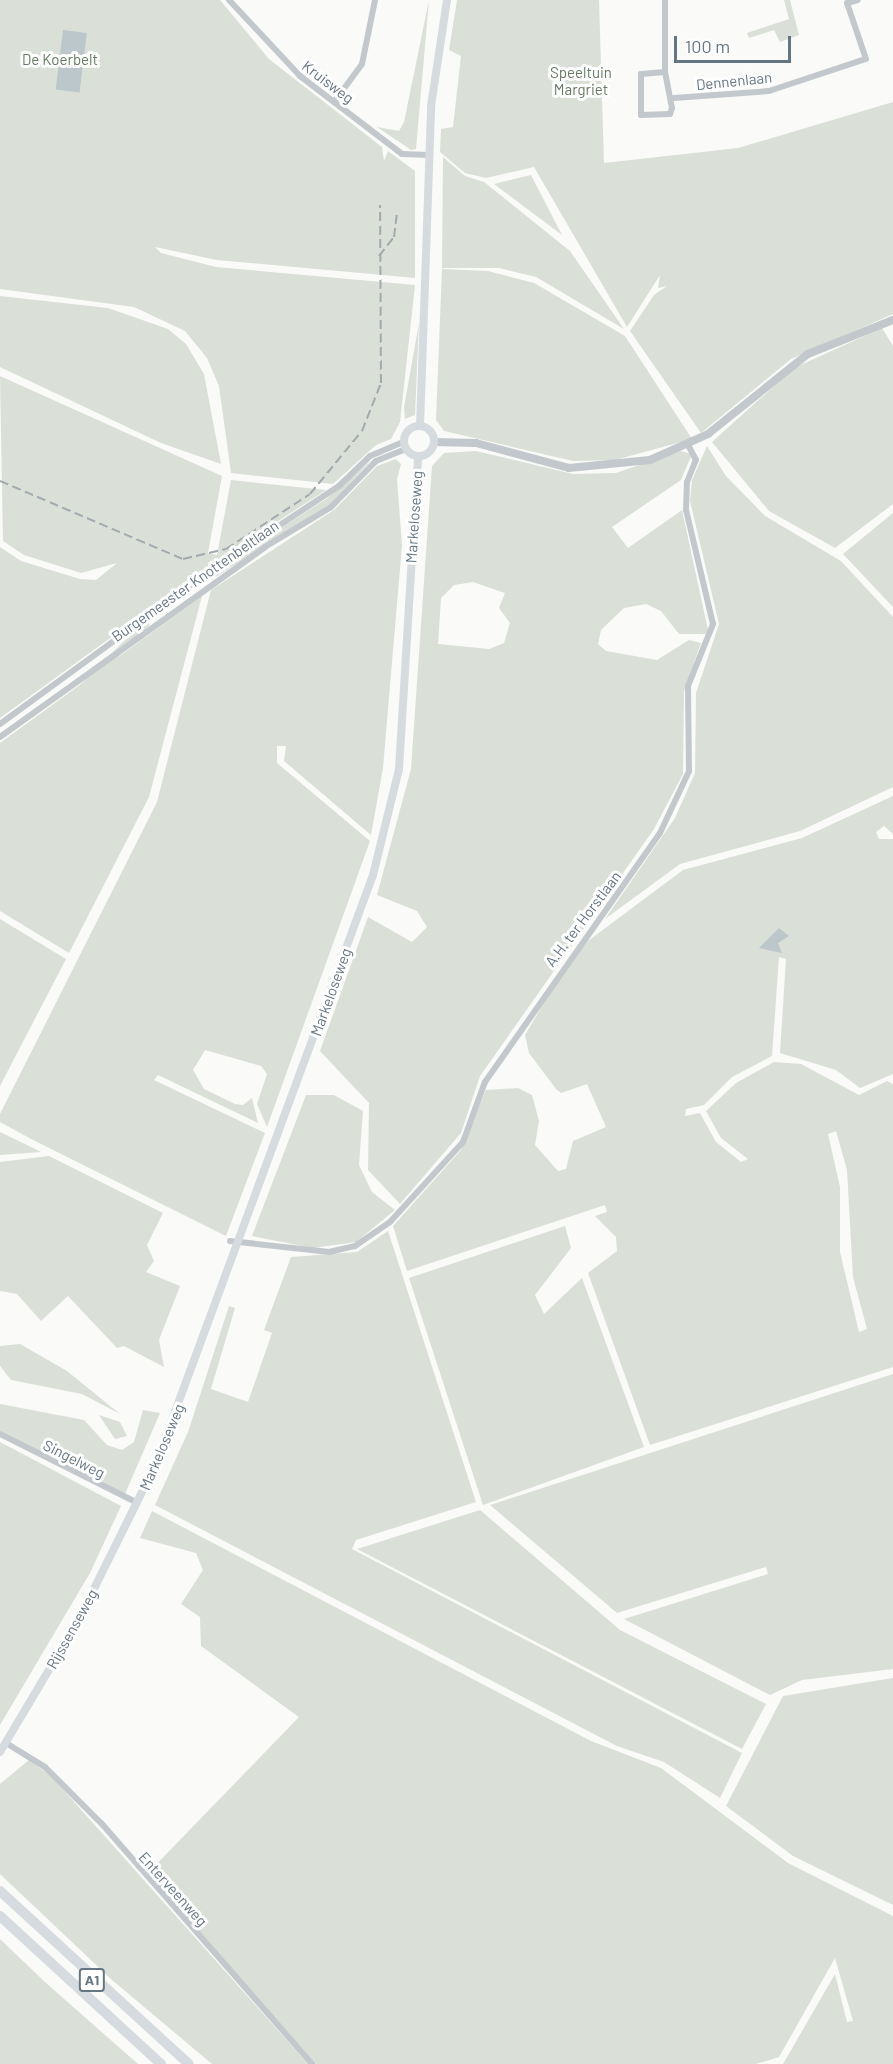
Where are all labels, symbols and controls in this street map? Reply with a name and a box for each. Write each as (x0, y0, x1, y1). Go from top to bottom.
scale bar (677, 24, 794, 62)
text: 100 m (685, 35, 730, 57)
park label: De Koerbelt (22, 51, 98, 69)
street label: Kruisweg (299, 57, 357, 107)
park label: Speeltuin Margriet (550, 63, 612, 98)
street label: Dennenlaan (695, 68, 773, 94)
street label: Markeloseweg (402, 470, 426, 564)
street label: Burgemeester Knottenbeltlaan (108, 516, 282, 646)
street label: A.H. ter Horstlaan (541, 868, 625, 970)
street label: Markeloseweg (307, 946, 355, 1038)
street label: Markeloseweg (136, 1401, 188, 1493)
street label: Singelweg (40, 1436, 108, 1482)
street label: Rijssenseweg (43, 1586, 101, 1672)
street label: Enterveenweg (135, 1848, 211, 1930)
road number: A1 (78, 1969, 106, 1991)

